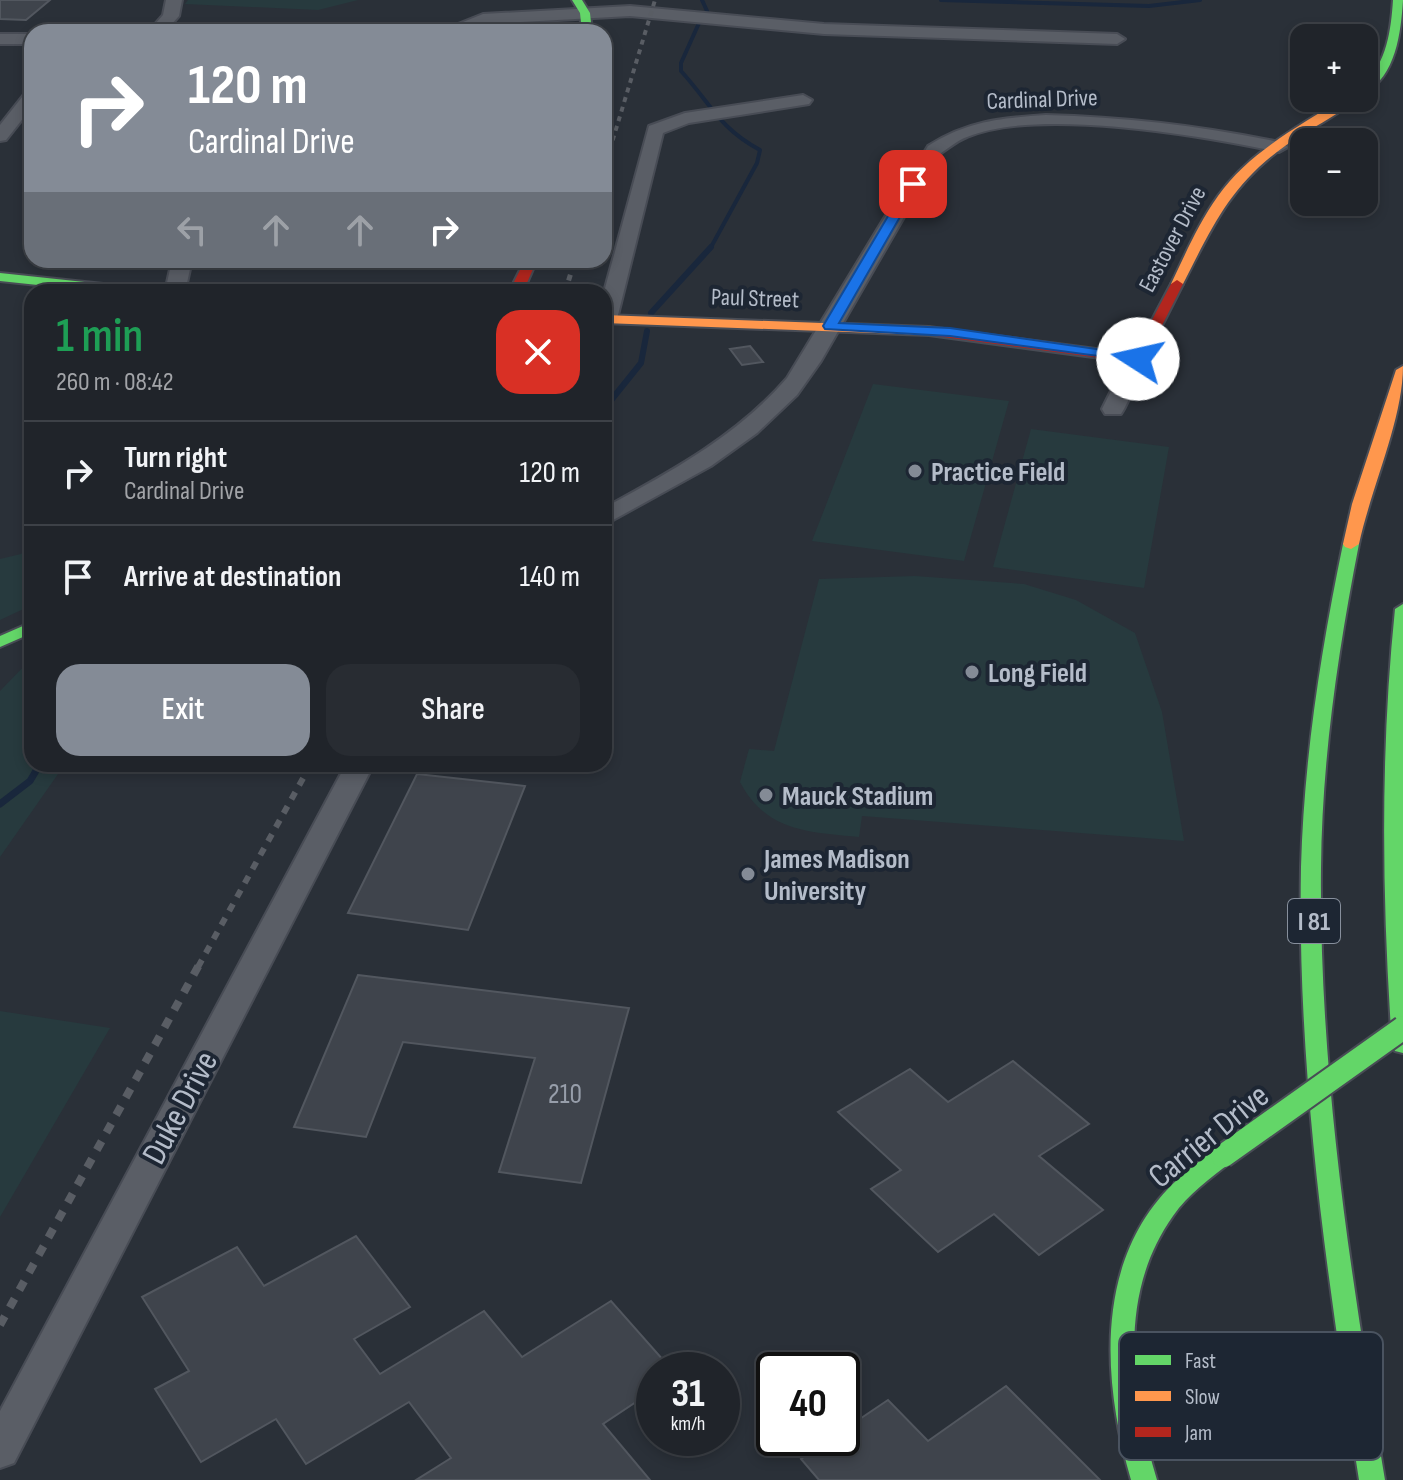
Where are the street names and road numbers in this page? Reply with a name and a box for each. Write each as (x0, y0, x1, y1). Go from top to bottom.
street label: Cardinal Drive (986, 83, 1098, 116)
street label: Eastover Drive (1132, 181, 1212, 297)
street label: Paul Street (710, 282, 799, 315)
road number: I 81 (1288, 899, 1340, 943)
street label: Duke Drive (134, 1044, 227, 1171)
street label: Carrier Drive (1140, 1075, 1277, 1197)

